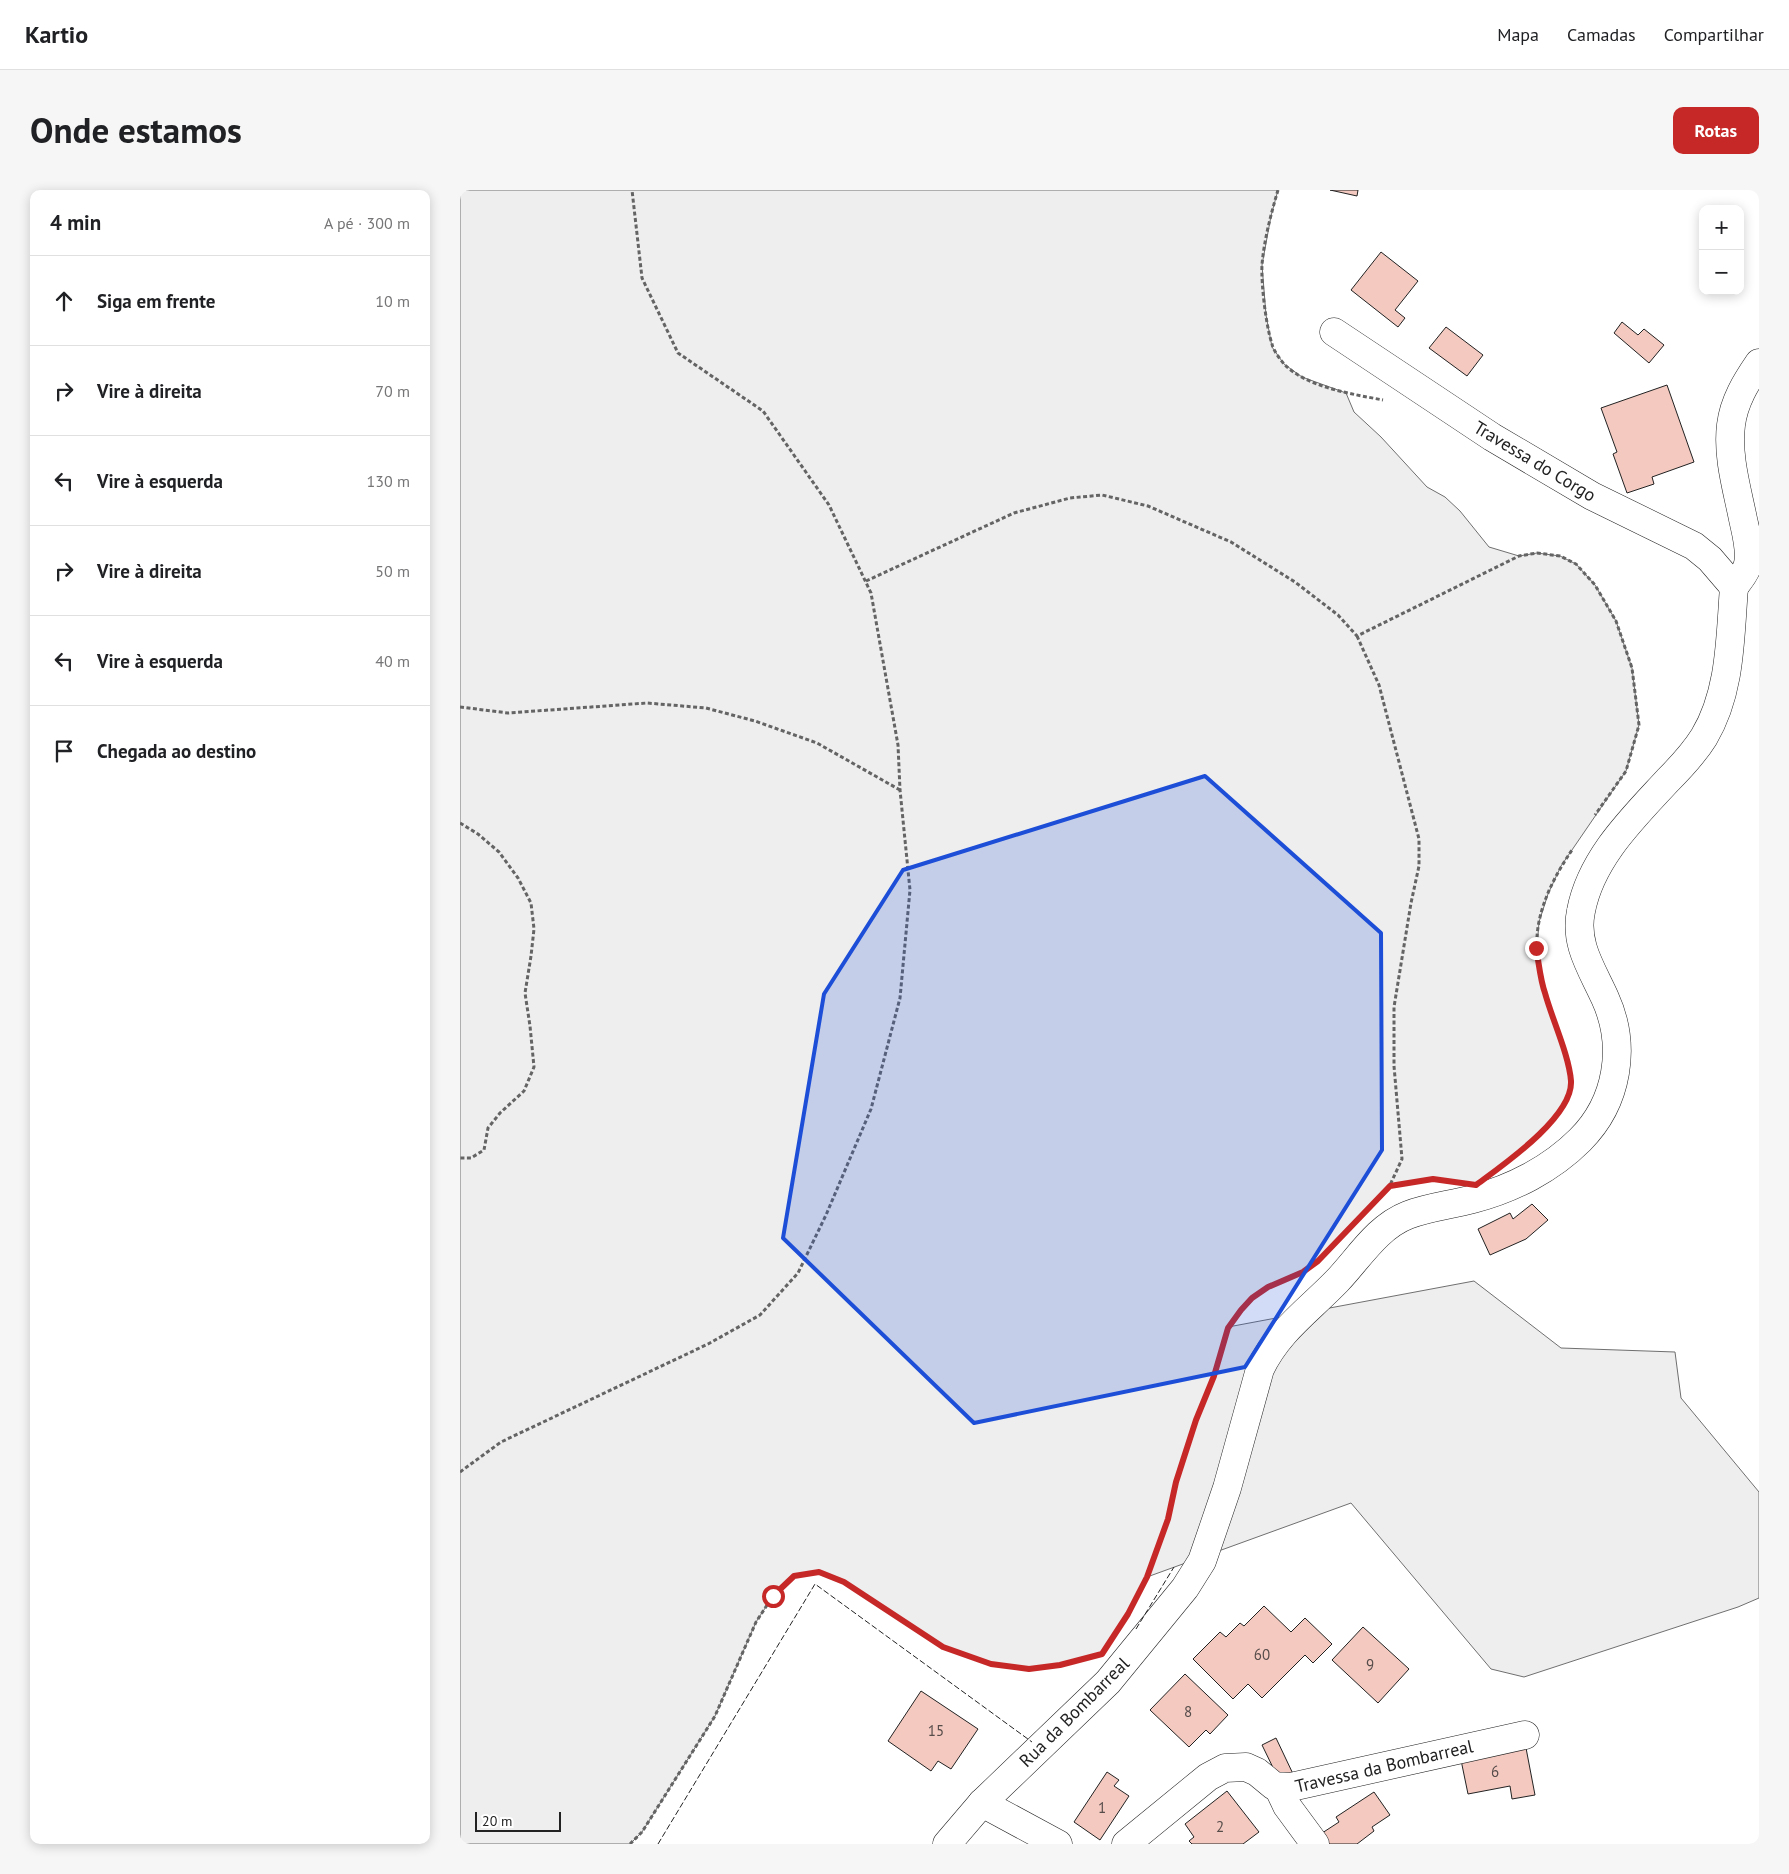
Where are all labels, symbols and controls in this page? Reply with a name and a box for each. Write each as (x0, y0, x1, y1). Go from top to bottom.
text: Kartio (25, 19, 88, 50)
text: Mapa (1497, 23, 1539, 46)
text: Camadas (1567, 23, 1636, 46)
text: Compartilhar (1664, 23, 1764, 46)
text: Onde estamos (30, 107, 242, 153)
button: Rotas (1673, 107, 1759, 154)
map controls (1699, 205, 1744, 295)
button: + (1699, 205, 1744, 250)
text: 4 min (50, 209, 101, 236)
text: A pé · 300 m (324, 213, 410, 233)
button: − (1699, 250, 1744, 295)
icon: ahead (50, 287, 78, 315)
text: Siga em frente (97, 289, 215, 313)
text: 10 m (375, 291, 410, 311)
icon: right (50, 377, 78, 405)
text: Vire à direita (97, 379, 202, 403)
text: 70 m (375, 381, 410, 401)
street label: Travessa do Corgo (1470, 415, 1600, 507)
icon: left (50, 467, 78, 495)
text: Vire à esquerda (97, 469, 223, 493)
text: 130 m (367, 471, 410, 491)
icon: right (50, 557, 78, 585)
text: Vire à direita (97, 559, 202, 583)
text: 50 m (375, 561, 410, 581)
icon: left (50, 647, 78, 675)
text: Vire à esquerda (97, 649, 223, 673)
text: 40 m (375, 651, 410, 671)
icon: arrive (50, 737, 78, 765)
text: Chegada ao destino (97, 739, 256, 763)
route end (1525, 937, 1548, 960)
route start (762, 1585, 785, 1608)
house number: 60 (1254, 1645, 1270, 1664)
street label: Rua da Bombarreal (1014, 1652, 1134, 1772)
house number: 9 (1366, 1655, 1374, 1674)
house number: 8 (1184, 1702, 1192, 1721)
house number: 15 (928, 1721, 944, 1740)
street label: Travessa da Bombarreal (1293, 1734, 1476, 1798)
house number: 6 (1491, 1762, 1499, 1781)
house number: 1 (1098, 1798, 1106, 1817)
scale bar (475, 1809, 561, 1832)
text: 20 m (482, 1812, 512, 1830)
house number: 2 (1216, 1817, 1224, 1836)

